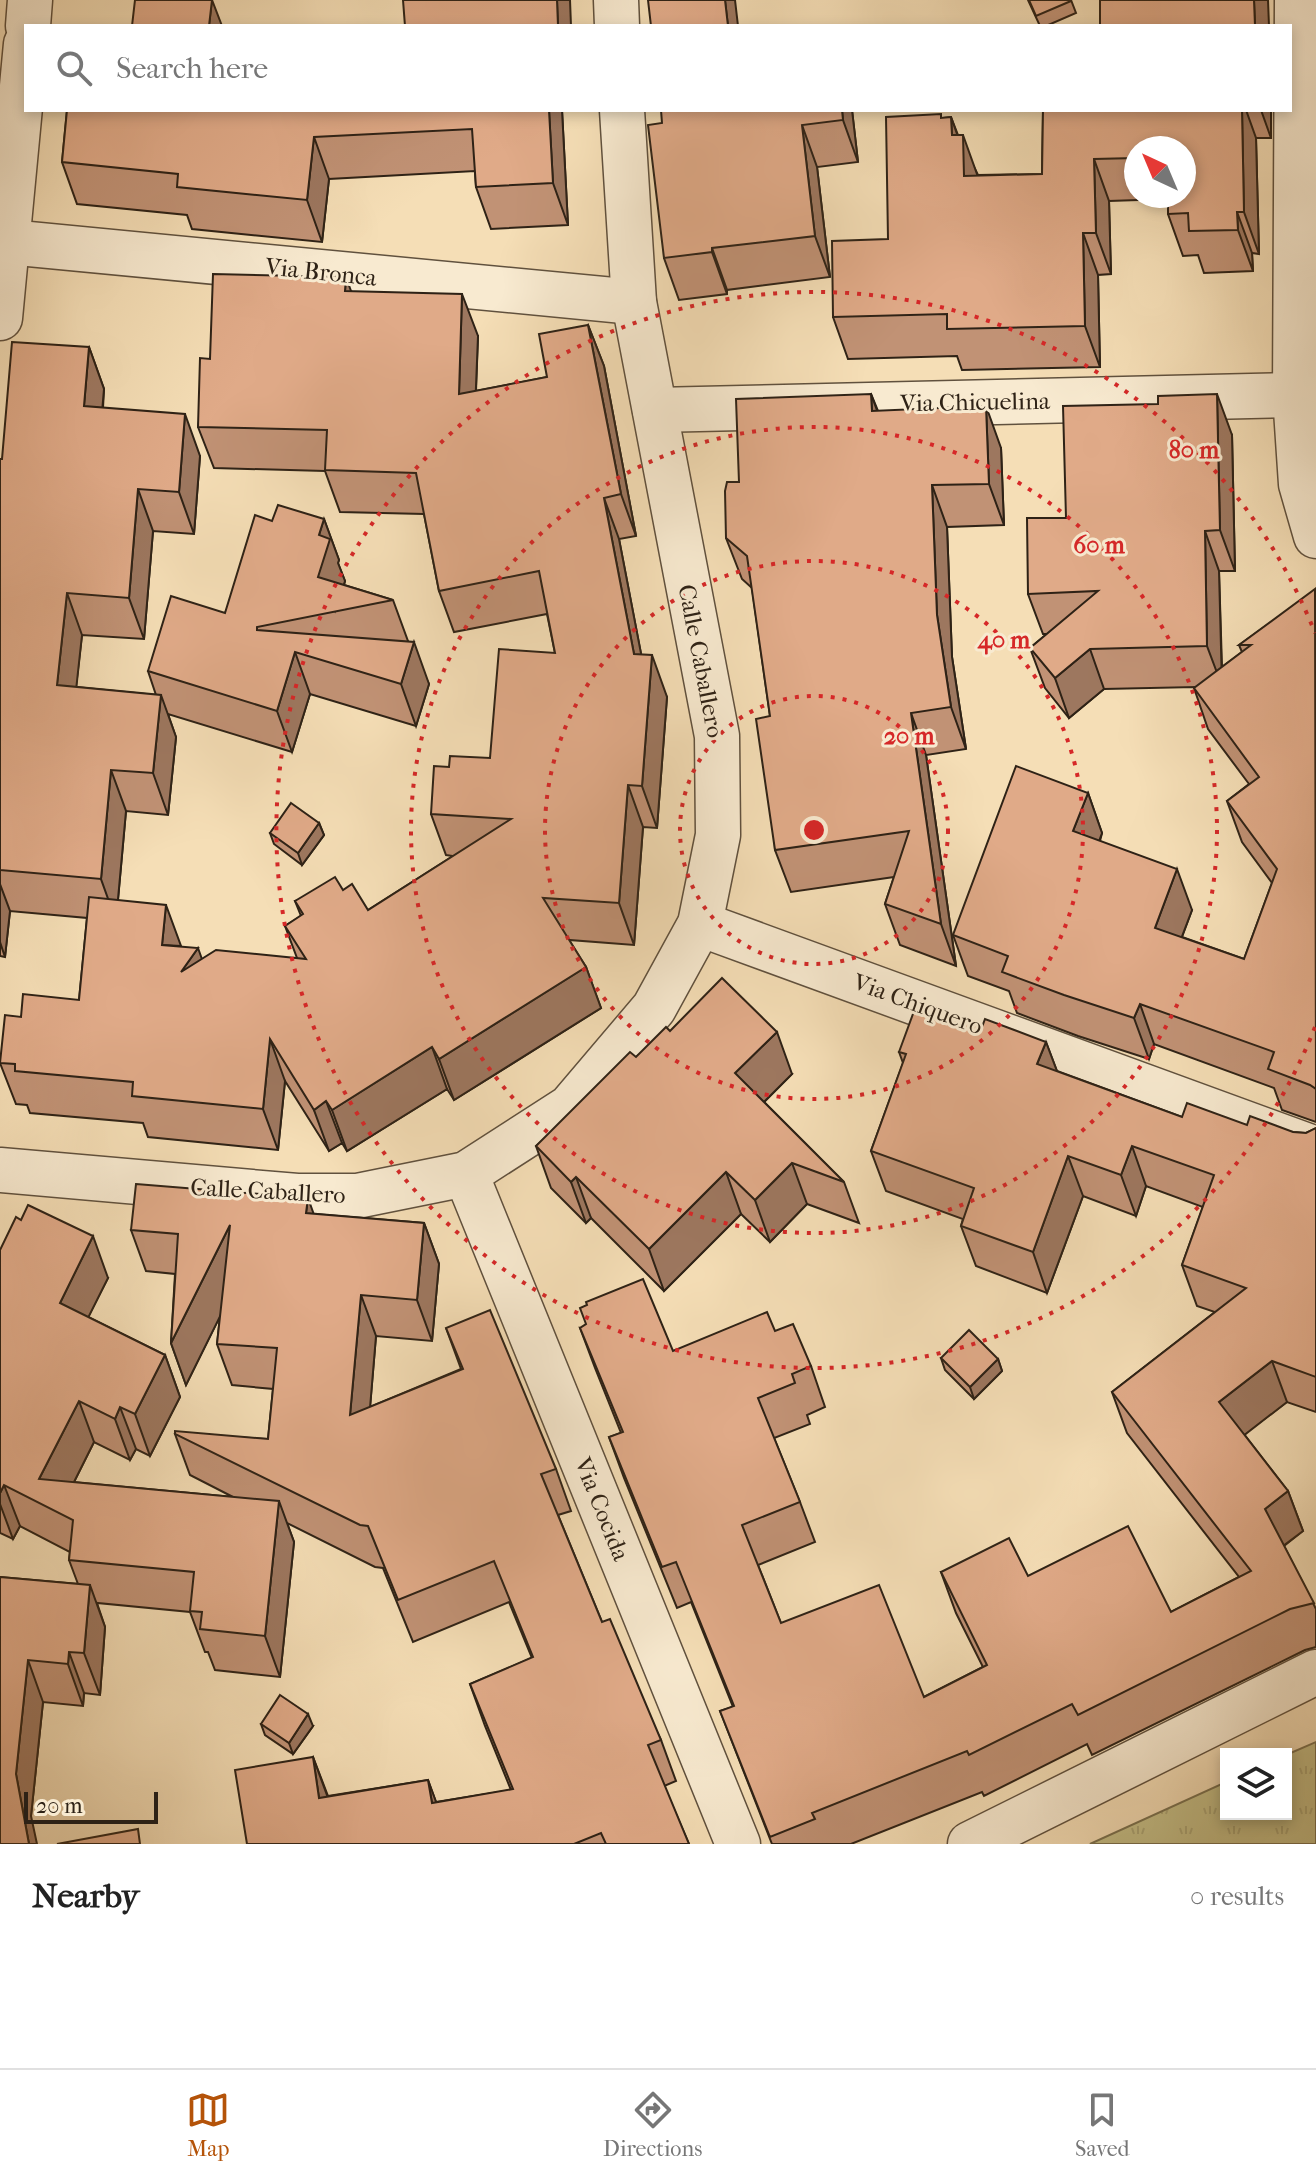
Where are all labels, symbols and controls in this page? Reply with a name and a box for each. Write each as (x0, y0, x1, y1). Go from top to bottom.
search box (24, 24, 1292, 112)
icon: search (52, 46, 96, 90)
text: Search here (116, 51, 268, 86)
north arrow (1124, 136, 1196, 208)
street label: Via Bronca (263, 252, 379, 292)
street label: Via Chicuelina (899, 387, 1051, 417)
text: 80 m (1169, 436, 1220, 464)
text: 60 m (1073, 531, 1126, 559)
street label: Calle Caballero (672, 582, 730, 740)
text: 40 m (977, 626, 1031, 655)
text: 20 m (884, 722, 935, 750)
centre of rings (800, 816, 828, 844)
street label: Via Chiquero (849, 967, 986, 1040)
street label: Calle Caballero (190, 1173, 346, 1209)
street label: Via Cocida (568, 1452, 636, 1566)
map controls (1220, 1748, 1292, 1820)
button: layers (1220, 1748, 1292, 1820)
scale bar (24, 1788, 158, 1824)
text: 20 m (36, 1793, 82, 1819)
text: Nearby (32, 1876, 139, 1916)
text: 0 results (1190, 1881, 1284, 1912)
tab: Map (186, 2088, 230, 2162)
tab: Directions (603, 2088, 702, 2162)
tab: Saved (1075, 2088, 1130, 2162)

